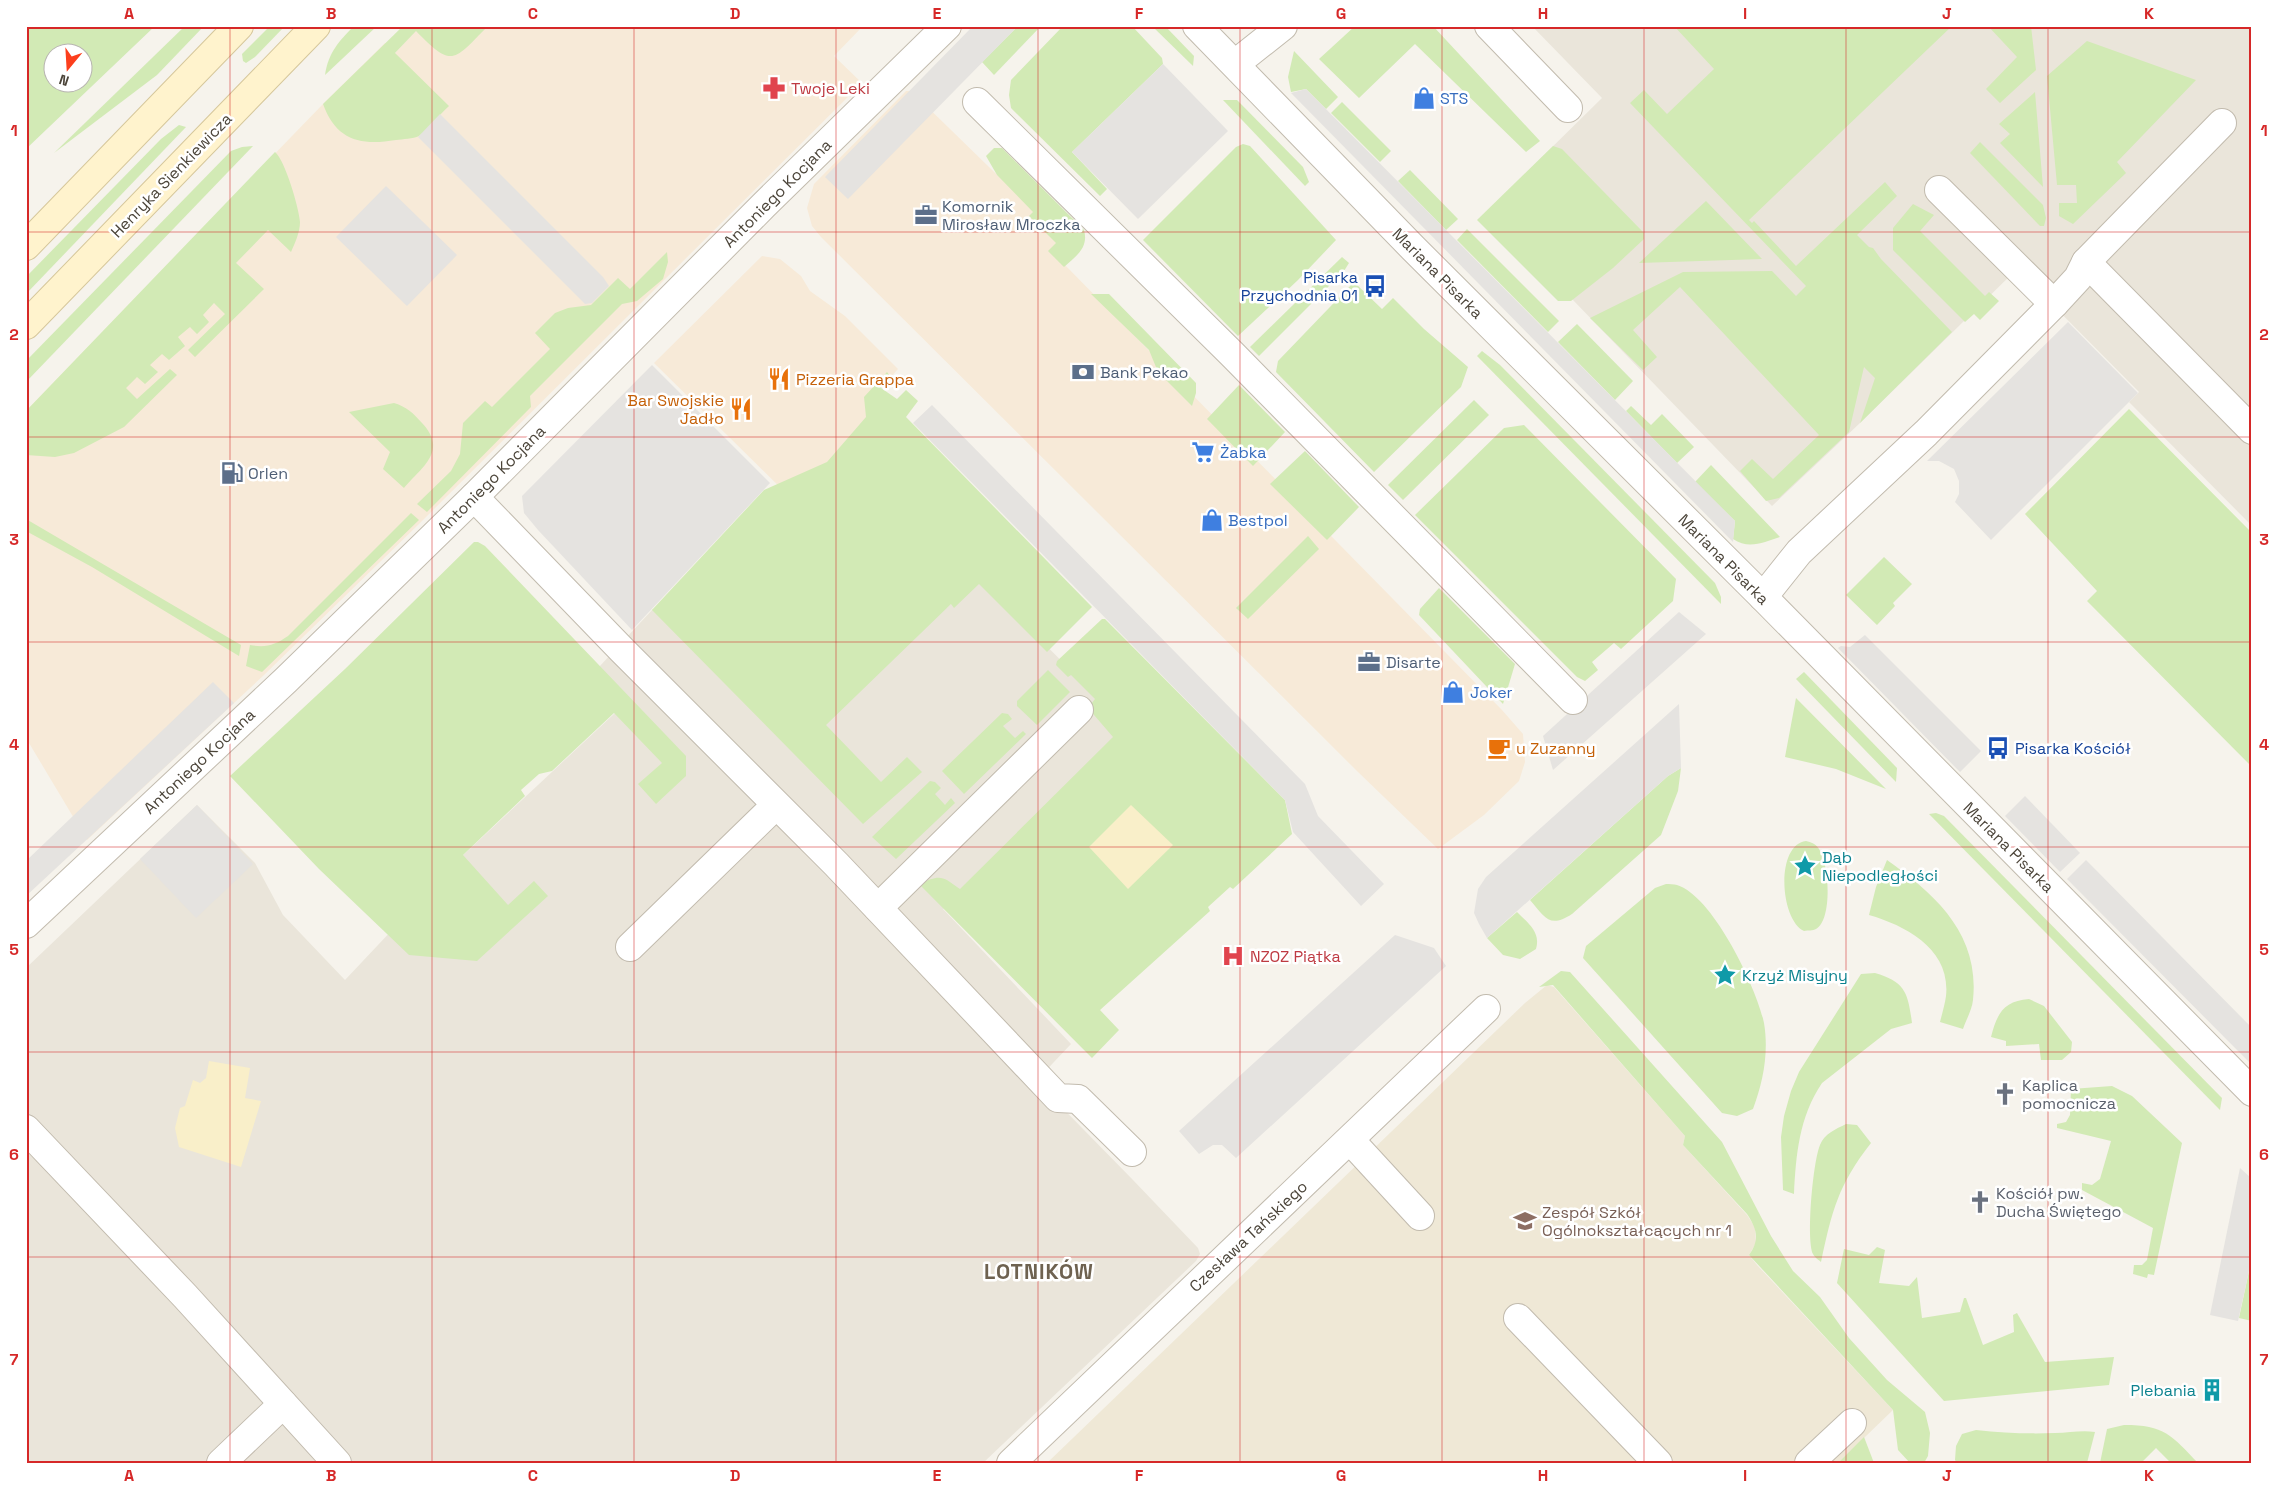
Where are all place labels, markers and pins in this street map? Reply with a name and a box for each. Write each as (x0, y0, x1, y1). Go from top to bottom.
pharmacy icon: Twoje Leki (761, 75, 787, 101)
place label: Twoje Leki (791, 78, 870, 99)
shop icon: STS (1411, 85, 1437, 111)
place label: STS (1440, 88, 1468, 109)
place label: Komornik Mirosław Mroczka (942, 196, 1080, 235)
office icon: Komornik Mirosław Mroczka (913, 202, 939, 228)
place label: Pisarka Przychodnia 01 (1241, 267, 1358, 306)
bus stop icon: Pisarka Przychodnia 01 (1362, 273, 1388, 299)
bank icon: Bank Pekao (1070, 359, 1096, 385)
place label: Bank Pekao (1100, 362, 1188, 383)
restaurant icon: Pizzeria Grappa (766, 366, 792, 392)
place label: Pizzeria Grappa (796, 369, 914, 390)
place label: Bar Swojskie Jadło (627, 390, 724, 429)
restaurant icon: Bar Swojskie Jadło (728, 396, 754, 422)
supermarket icon: Żabka (1190, 439, 1216, 465)
place label: Żabka (1220, 442, 1266, 463)
fuel station icon: Orlen (219, 460, 245, 486)
place label: Orlen (248, 463, 288, 484)
shop icon: Bestpol (1199, 507, 1225, 533)
place label: Bestpol (1228, 510, 1288, 531)
office icon: Disarte (1356, 649, 1382, 675)
place label: Disarte (1386, 652, 1441, 673)
shop icon: Joker (1440, 679, 1466, 705)
place label: Joker (1470, 682, 1513, 703)
cafe icon: u Zuzanny (1486, 735, 1512, 761)
bus stop icon: Pisarka Kościół (1985, 735, 2011, 761)
place label: u Zuzanny (1516, 738, 1596, 759)
place label: Pisarka Kościół (2015, 738, 2131, 759)
place label: Dąb Niepodległości (1822, 847, 1938, 886)
place icon: Dąb Niepodległości (1792, 853, 1818, 879)
hospital icon: NZOZ Piątka (1220, 943, 1246, 969)
place label: NZOZ Piątka (1250, 946, 1341, 967)
place icon: Krzyż Misyjny (1712, 962, 1738, 988)
place label: Krzyż Misyjny (1742, 965, 1848, 986)
place label: Kaplica pomocnicza (2022, 1075, 2116, 1114)
church icon: Kaplica pomocnicza (1992, 1081, 2018, 1107)
place label: Kościół pw. Ducha Świętego (1996, 1183, 2121, 1222)
church icon: Kościół pw. Ducha Świętego (1967, 1189, 1993, 1215)
place label: Zespół Szkół Ogólnokształcących nr 1 (1542, 1202, 1732, 1241)
school or university icon: Zespół Szkół Ogólnokształcących nr 1 (1512, 1208, 1538, 1234)
building icon: Plebania (2199, 1377, 2225, 1403)
place label: Plebania (2131, 1380, 2196, 1401)

